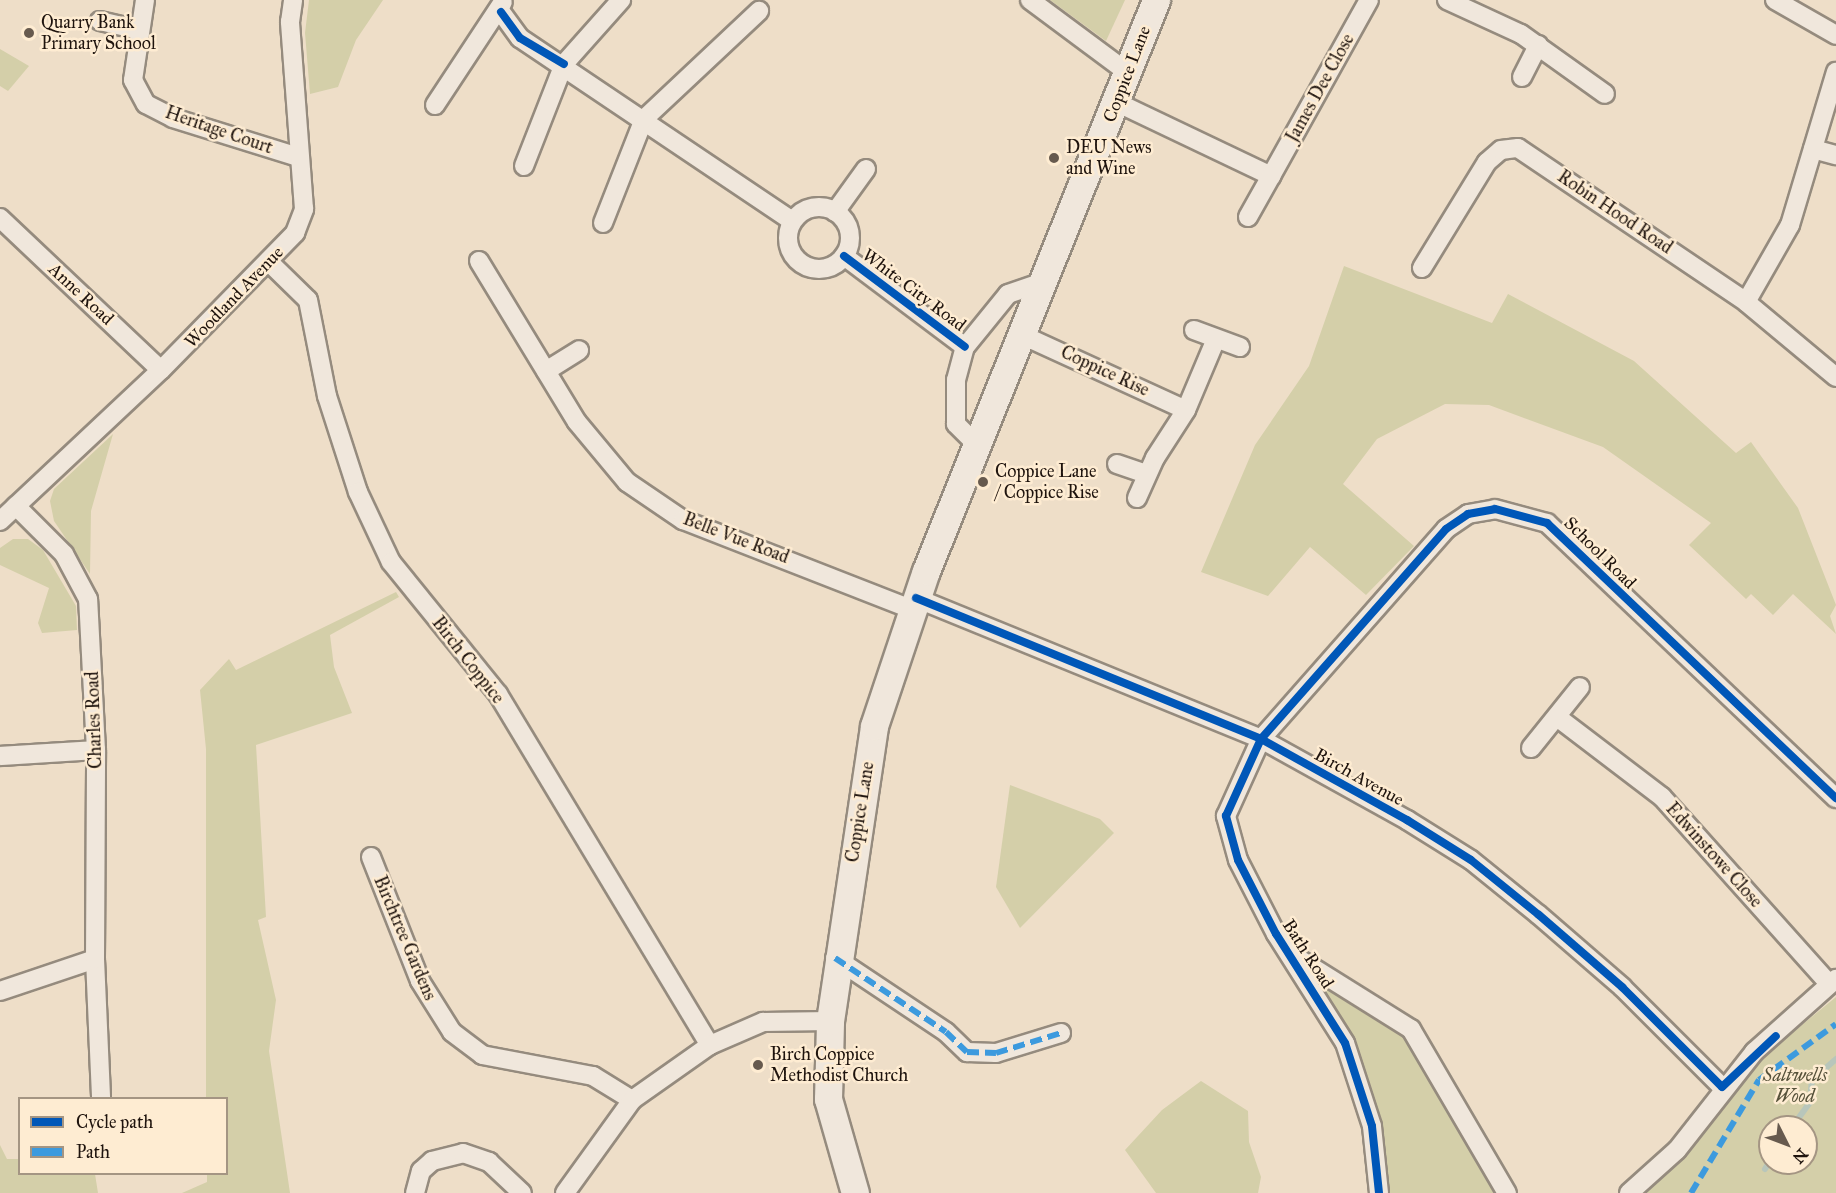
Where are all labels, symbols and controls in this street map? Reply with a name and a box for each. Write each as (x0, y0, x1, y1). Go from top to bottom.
place label: Quarry Bank Primary School (41, 12, 156, 54)
street label: Coppice Lane (1099, 23, 1155, 125)
marker: Quarry Bank Primary School (22, 26, 36, 40)
street label: James Dee Close (1281, 30, 1359, 146)
street label: Heritage Court (162, 101, 276, 159)
place label: DEU News and Wine (1066, 137, 1152, 180)
marker: DEU News and Wine (1047, 151, 1061, 165)
street label: Robin Hood Road (1553, 166, 1677, 258)
street label: Woodland Avenue (180, 242, 288, 352)
street label: White City Road (858, 244, 970, 336)
street label: Anne Road (44, 258, 118, 330)
street label: Coppice Rise (1057, 341, 1153, 401)
place label: Coppice Lane / Coppice Rise (995, 461, 1099, 504)
marker: Coppice Lane / Coppice Rise (976, 475, 990, 489)
street label: Belle Vue Road (680, 508, 792, 568)
street label: School Road (1559, 512, 1641, 594)
street label: Birch Coppice (427, 612, 509, 708)
street label: Charles Road (82, 671, 106, 769)
street label: Birch Avenue (1310, 744, 1408, 810)
street label: Coppice Lane (841, 760, 879, 864)
street label: Edwinstowe Close (1661, 798, 1767, 912)
street label: Birchtree Gardens (369, 873, 441, 1003)
street label: Bath Road (1278, 915, 1338, 993)
place label: Birch Coppice Methodist Church (770, 1044, 908, 1086)
marker: Birch Coppice Methodist Church (751, 1058, 765, 1072)
park label: Saltwells Wood (1763, 1065, 1827, 1108)
legend (18, 1097, 228, 1175)
text: Cycle path (76, 1111, 153, 1133)
north arrow (1758, 1115, 1818, 1175)
text: Path (76, 1141, 110, 1163)
text: N (1789, 1145, 1812, 1167)

